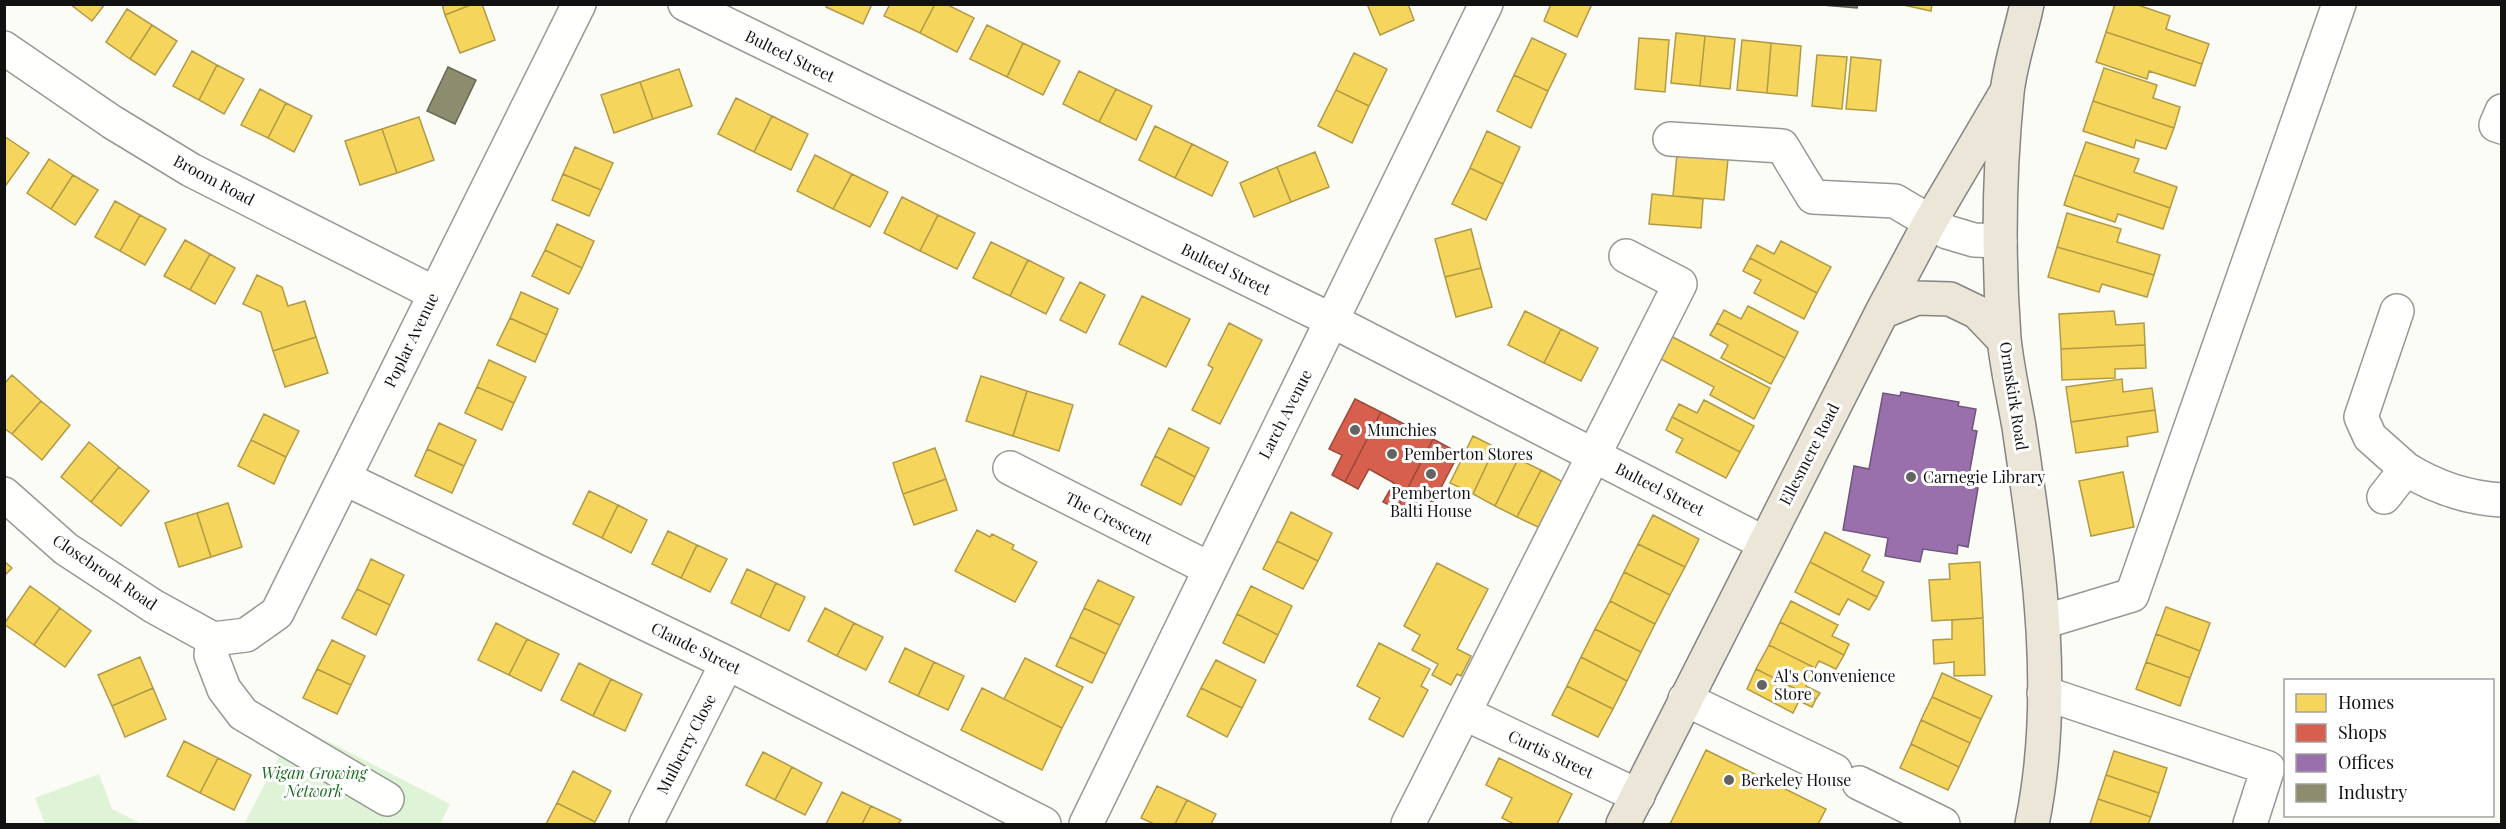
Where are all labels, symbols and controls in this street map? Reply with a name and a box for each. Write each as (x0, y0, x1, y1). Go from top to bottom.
street label: Bulteel Street (742, 25, 839, 86)
street label: Broom Road (170, 149, 258, 210)
street label: Bulteel Street (1178, 238, 1275, 299)
street label: Poplar Avenue (379, 289, 443, 391)
street label: Ormskirk Road (1996, 340, 2033, 452)
street label: Larch Avenue (1253, 366, 1316, 462)
street label: Ellesmere Road (1774, 399, 1843, 508)
place label: Munchies (1367, 419, 1437, 440)
marker: Munchies (1348, 423, 1362, 437)
place label: Pemberton Stores (1404, 443, 1533, 464)
marker: Pemberton Stores (1385, 447, 1399, 461)
street label: Bulteel Street (1612, 457, 1709, 520)
place label: Carnegie Library (1923, 466, 2045, 487)
marker: Pemberton Balti House (1424, 467, 1438, 481)
marker: Carnegie Library (1904, 470, 1918, 484)
place label: Pemberton Balti House (1390, 482, 1472, 521)
street label: The Crescent (1062, 487, 1157, 549)
street label: Closebrook Road (49, 529, 162, 614)
street label: Claude Street (648, 617, 745, 678)
place label: Al's Convenience Store (1773, 665, 1896, 704)
marker: Al's Convenience Store (1755, 678, 1769, 692)
legend (2284, 679, 2494, 817)
street label: Mulberry Close (651, 690, 720, 798)
text: Homes (2338, 690, 2394, 714)
text: Shops (2338, 720, 2387, 744)
street label: Curtis Street (1505, 725, 1598, 783)
text: Offices (2338, 750, 2394, 774)
park label: Wigan Growing Network (261, 762, 369, 801)
place label: Berkeley House (1741, 769, 1851, 790)
marker: Berkeley House (1722, 773, 1736, 787)
text: Industry (2338, 780, 2407, 804)

